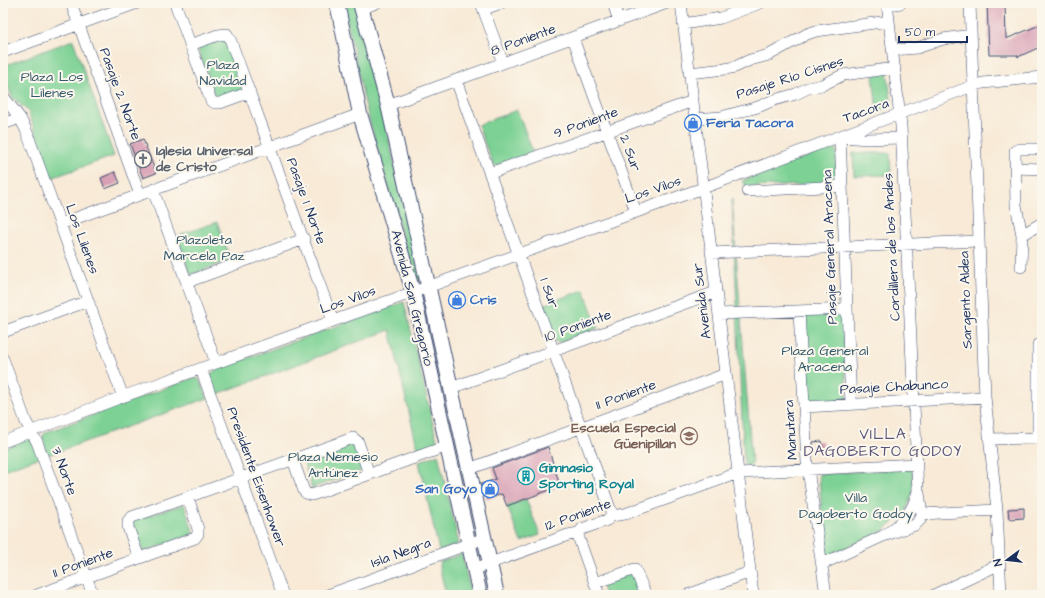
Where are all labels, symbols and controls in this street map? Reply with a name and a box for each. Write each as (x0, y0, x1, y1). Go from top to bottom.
scale bar (899, 18, 967, 44)
street label: 8 Poniente (487, 19, 559, 61)
text: 50 m (905, 24, 936, 41)
street label: Pasaje 2 Norte (94, 45, 146, 143)
street label: Pasaje Río Cisnes (734, 51, 846, 105)
park label: Plaza Navidad (200, 55, 246, 91)
park label: Plaza Los Lilenes (21, 67, 83, 103)
street label: Tacora (840, 93, 892, 129)
street label: 9 Poniente (551, 102, 621, 144)
shop icon: Feria Tacora (683, 113, 703, 133)
place label: Feria Tacora (706, 113, 794, 133)
street label: 2 Sur (614, 132, 646, 174)
place label: Iglesia Universal de Cristo (155, 141, 254, 177)
church icon: Iglesia Universal de Cristo (133, 149, 153, 169)
street label: Pasaje 1 Norte (281, 155, 331, 248)
street label: Pasaje General Aracena (817, 169, 843, 325)
street label: Los Vilos (622, 171, 684, 209)
street label: Cordillera de los Andes (878, 173, 906, 321)
street label: Los Lilenes (60, 201, 104, 277)
street label: Avenida San Gregorio (385, 228, 439, 368)
park label: Plazoleta Marcela Paz (164, 230, 244, 266)
street label: Sargento Aldea (954, 251, 978, 349)
street label: Avenida Sur (687, 261, 717, 340)
street label: 1 Sur (534, 275, 564, 311)
street label: Los Vilos (317, 281, 379, 319)
shop icon: Cris (447, 290, 467, 310)
place label: Cris (470, 290, 497, 310)
street label: 10 Poniente (542, 304, 615, 347)
park label: Plaza General Aracena (782, 341, 868, 377)
street label: Pasaje Chabunco (839, 374, 949, 400)
street label: 11 Poniente (593, 375, 659, 415)
street label: Manutara (779, 399, 803, 461)
street label: Presidente Eisenhower (221, 404, 291, 550)
place label: Escuela Especial Güenipillan (571, 418, 677, 454)
district label: VILLA DAGOBERTO GODOY (804, 424, 962, 462)
school or university icon: Escuela Especial Güenipillan (679, 426, 699, 446)
street label: 3 Norte (46, 444, 82, 498)
park label: Plaza Nemesio Antúnez (288, 447, 378, 483)
place label: Gimnasio Sporting Royal (538, 458, 635, 495)
building icon: Gimnasio Sporting Royal (516, 466, 536, 486)
place label: San Goyo (414, 479, 477, 499)
shop icon: San Goyo (480, 479, 500, 499)
park label: Villa Dagoberto Godoy (799, 488, 913, 524)
street label: 12 Poniente (542, 494, 614, 536)
street label: Isla Negra (368, 533, 434, 573)
north arrow (987, 540, 1027, 580)
street label: 11 Poniente (50, 543, 116, 583)
text: N (990, 557, 1006, 568)

